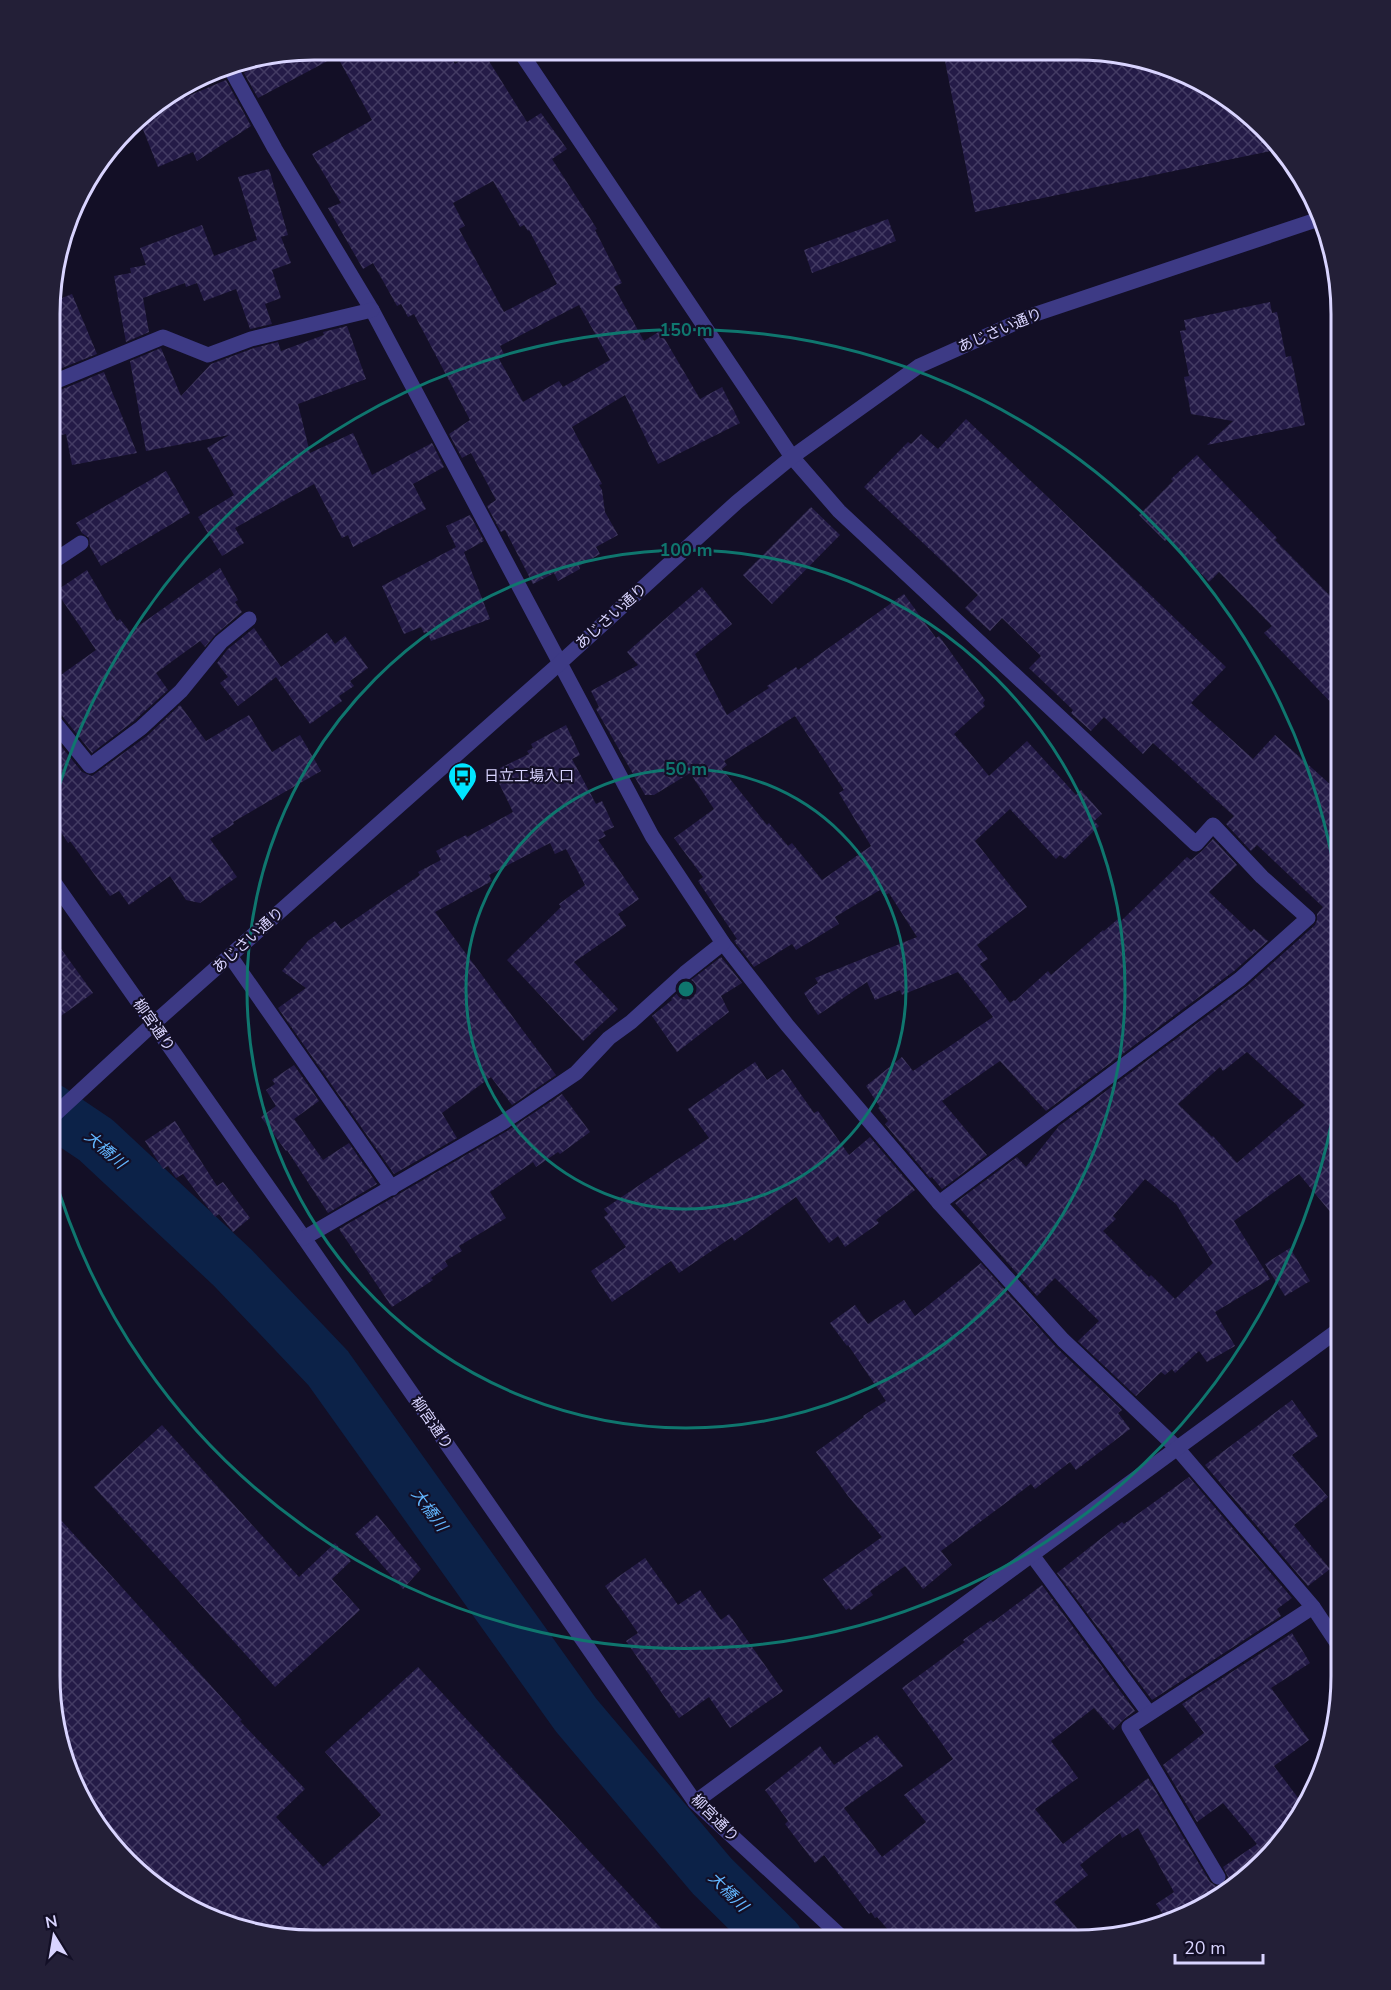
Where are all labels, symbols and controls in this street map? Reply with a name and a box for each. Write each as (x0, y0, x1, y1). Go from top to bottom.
street label: あじさい通り (955, 303, 1045, 357)
text: 150 m (659, 318, 713, 342)
text: 100 m (659, 538, 713, 562)
street label: あじさい通り (571, 578, 651, 654)
text: 50 m (665, 757, 707, 781)
bus stop icon: 日立工場入口 (447, 760, 479, 802)
place label: 日立工場入口 (484, 766, 574, 786)
street label: あじさい通り (208, 902, 288, 978)
centre of rings (676, 979, 696, 999)
street label: 柳宮通り (129, 995, 179, 1055)
water label: 大橋川 (80, 1126, 132, 1175)
street label: 柳宮通り (407, 1393, 457, 1453)
water label: 大橋川 (406, 1484, 453, 1537)
street label: 柳宮通り (687, 1790, 743, 1846)
water label: 大橋川 (703, 1867, 754, 1918)
north arrow (24, 1906, 84, 1966)
text: N (43, 1910, 59, 1934)
scale bar (1175, 1927, 1264, 1965)
text: 20 m (1184, 1936, 1226, 1960)

